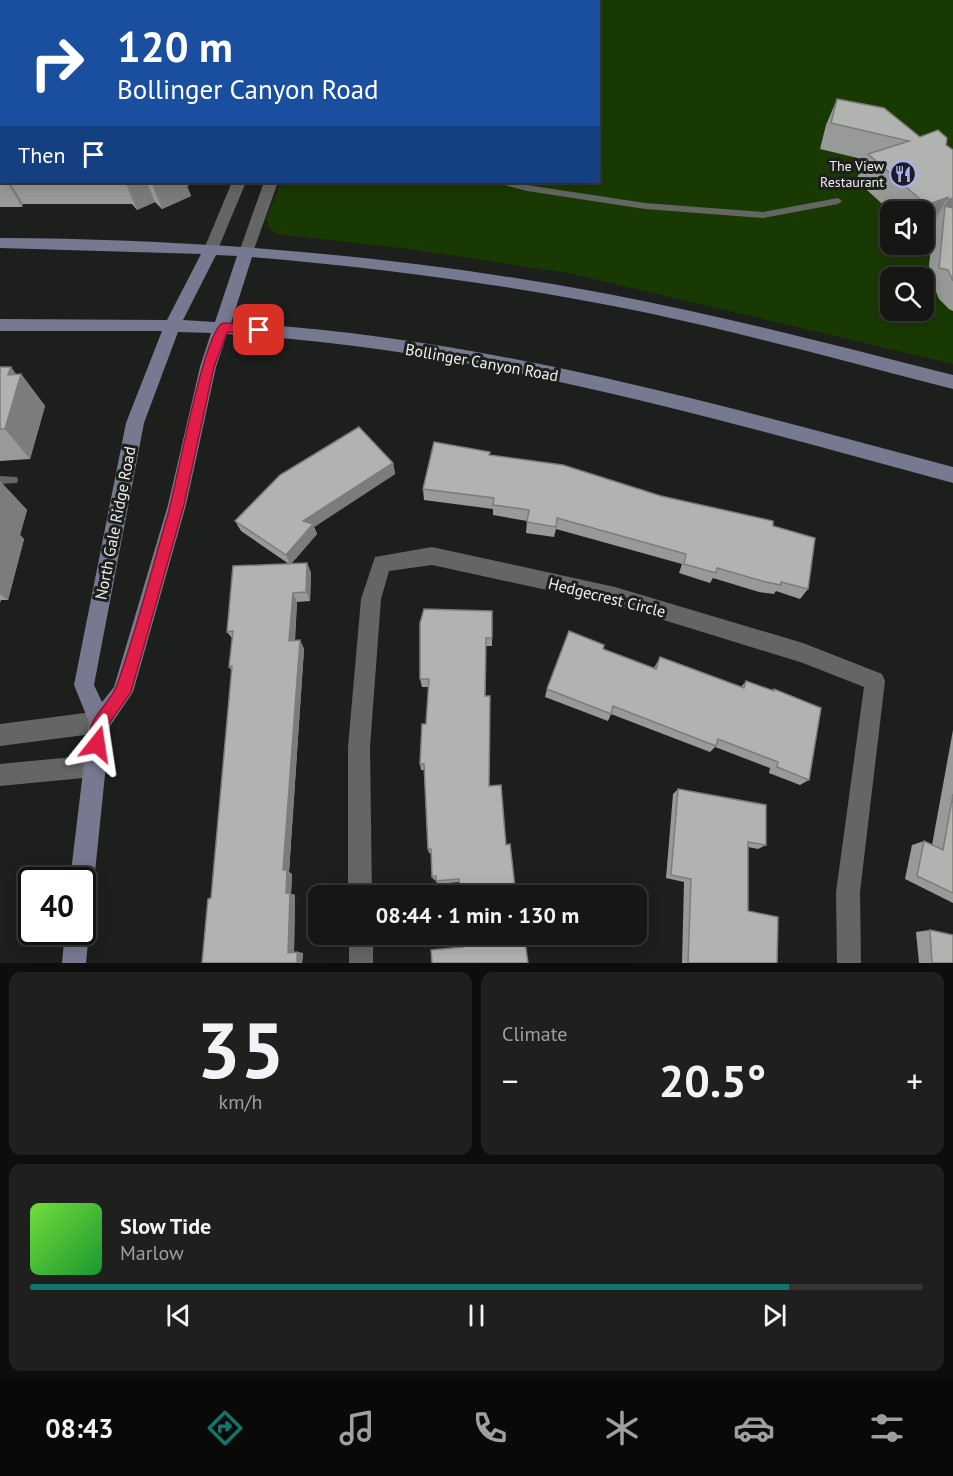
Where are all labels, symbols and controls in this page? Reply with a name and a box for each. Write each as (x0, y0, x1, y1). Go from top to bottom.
text: 120 m (117, 19, 233, 74)
icon: right (18, 24, 96, 102)
text: Bollinger Canyon Road (117, 72, 379, 106)
icon: arrive (77, 138, 110, 171)
text: Then (18, 141, 65, 169)
place label: The View Restaurant (820, 157, 885, 191)
restaurant icon: The View Restaurant (888, 159, 918, 189)
map controls (880, 201, 934, 321)
button: sound (880, 201, 934, 255)
button: search (880, 267, 934, 321)
pin (233, 304, 284, 355)
icon: arrive (242, 313, 275, 346)
street label: Bollinger Canyon Road (404, 339, 560, 385)
street label: North Gale Ridge Road (90, 445, 140, 601)
street label: Hedgecrest Circle (546, 573, 668, 621)
position arrow (65, 712, 129, 776)
speed limit sign: 40 (18, 867, 96, 945)
text: 08:44 · 1 min · 130 m (376, 901, 579, 929)
text: 35 (196, 999, 285, 1100)
text: Climate (502, 1021, 568, 1047)
text: 20.5° (659, 1051, 766, 1109)
text: − (502, 1059, 519, 1102)
text: + (906, 1059, 923, 1102)
text: km/h (219, 1089, 262, 1115)
text: Slow Tide (120, 1212, 211, 1240)
text: Marlow (120, 1240, 184, 1266)
icon: previous (162, 1299, 195, 1332)
icon: pause (460, 1299, 493, 1332)
icon: next (758, 1299, 791, 1332)
icon: directions (204, 1407, 246, 1449)
icon: music (336, 1407, 378, 1449)
icon: phone (469, 1407, 511, 1449)
icon: climate (601, 1407, 643, 1449)
icon: car (733, 1407, 775, 1449)
icon: filters (866, 1407, 908, 1449)
text: 08:43 (45, 1411, 114, 1445)

